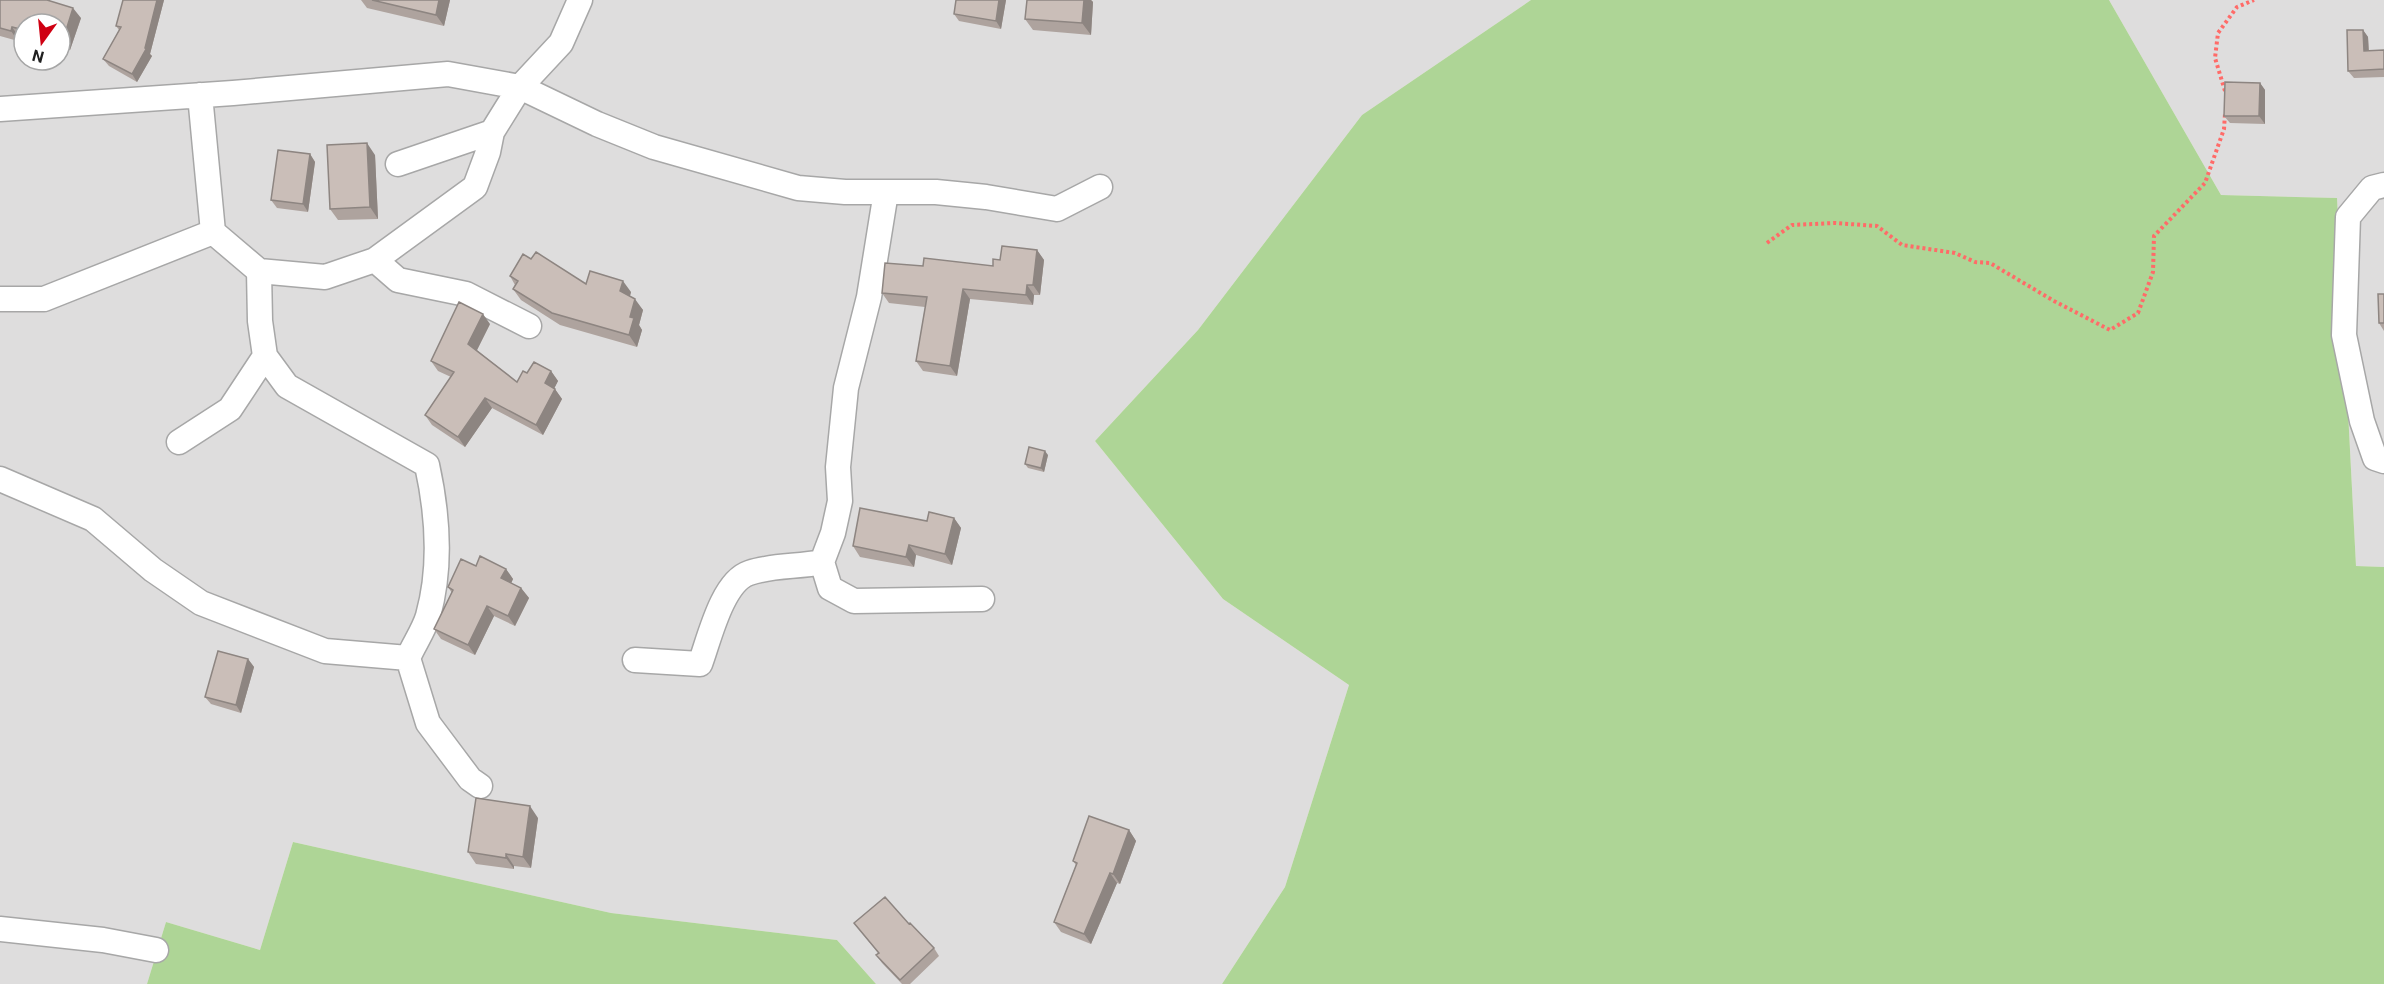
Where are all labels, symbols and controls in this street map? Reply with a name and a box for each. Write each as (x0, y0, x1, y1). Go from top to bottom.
north arrow (12, 12, 72, 72)
text: N (30, 45, 46, 67)

